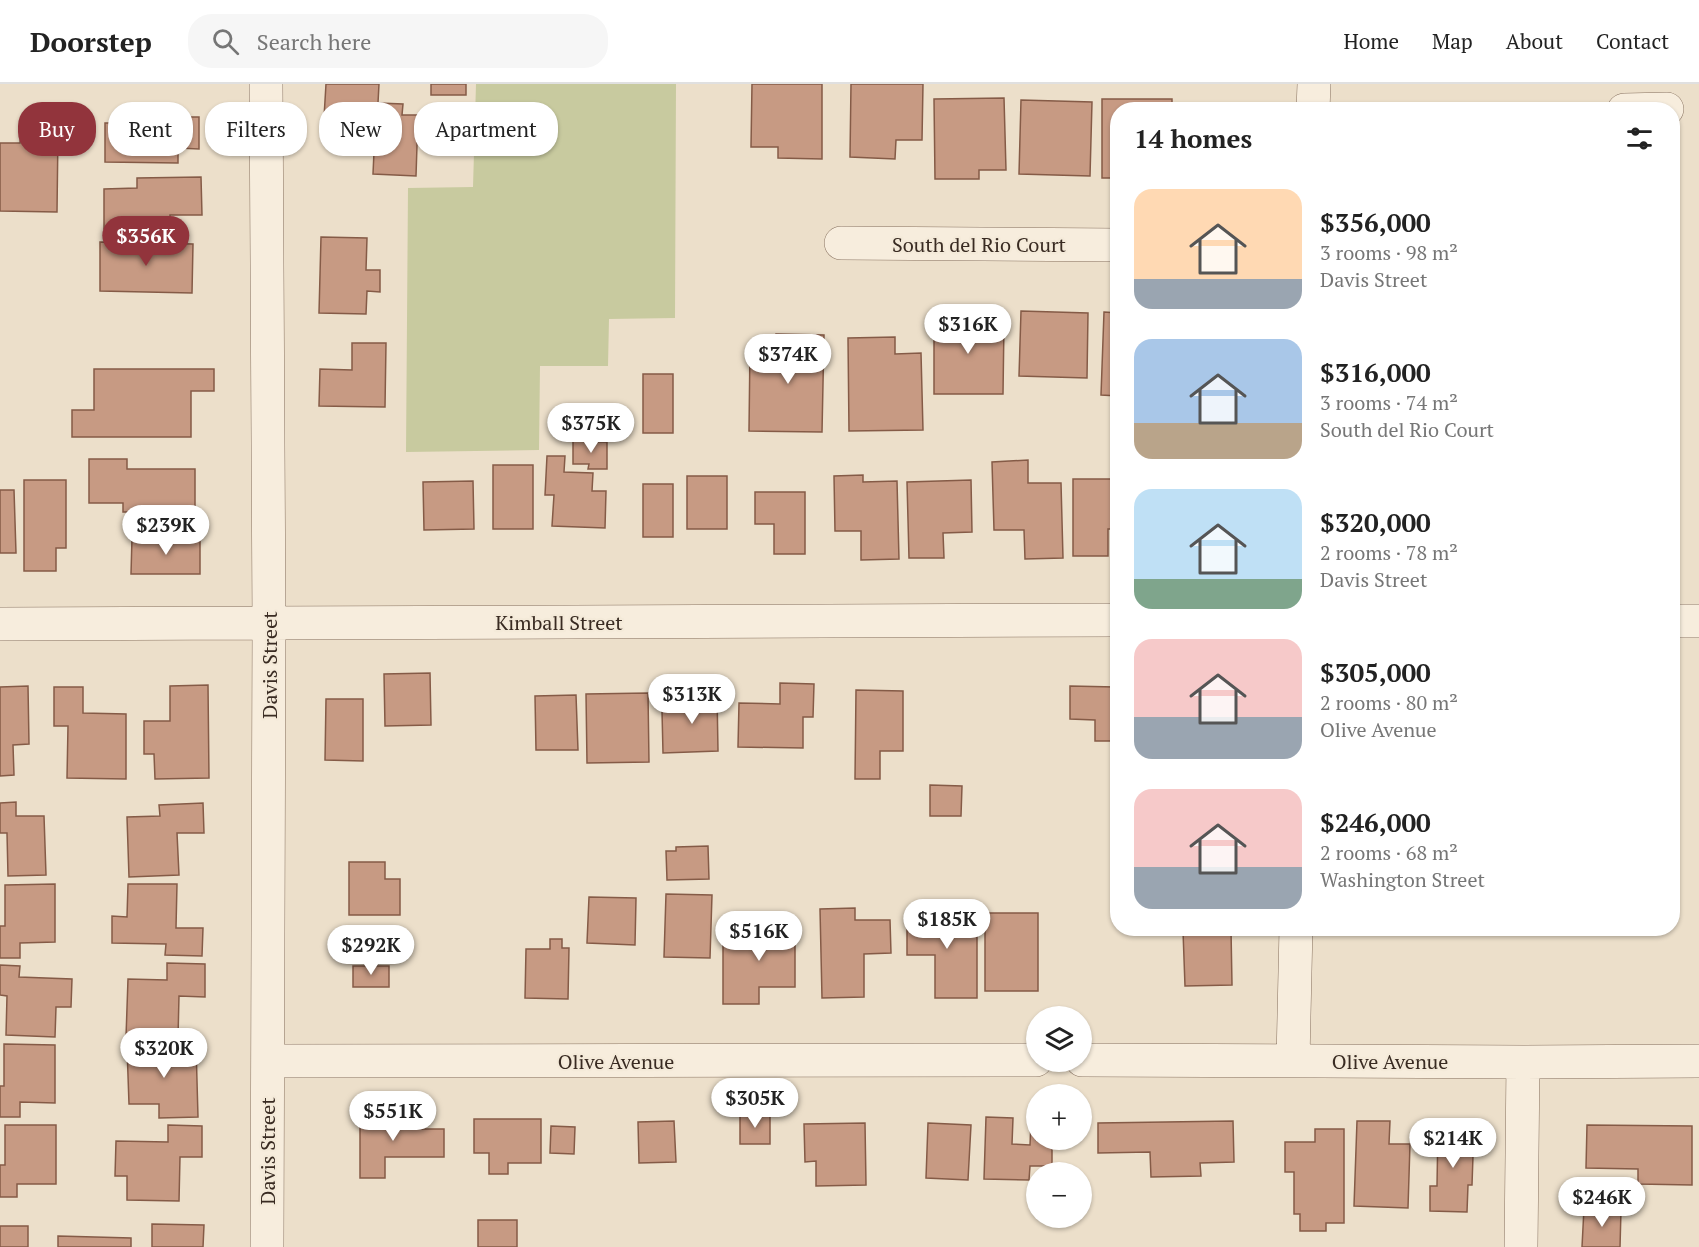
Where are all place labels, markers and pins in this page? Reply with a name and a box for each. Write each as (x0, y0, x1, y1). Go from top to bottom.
pin: $356K (104, 216, 188, 267)
pin: $316K (926, 304, 1010, 355)
pin: $374K (746, 334, 830, 385)
pin: $375K (549, 403, 633, 454)
pin: $239K (124, 505, 208, 556)
pin: $313K (650, 674, 734, 725)
pin: $185K (905, 899, 989, 950)
pin: $516K (717, 911, 801, 962)
pin: $292K (329, 925, 413, 976)
pin: $320K (122, 1028, 206, 1079)
pin: $305K (713, 1078, 797, 1129)
pin: $551K (351, 1091, 435, 1142)
pin: $214K (1411, 1118, 1495, 1169)
pin: $246K (1560, 1177, 1644, 1228)

